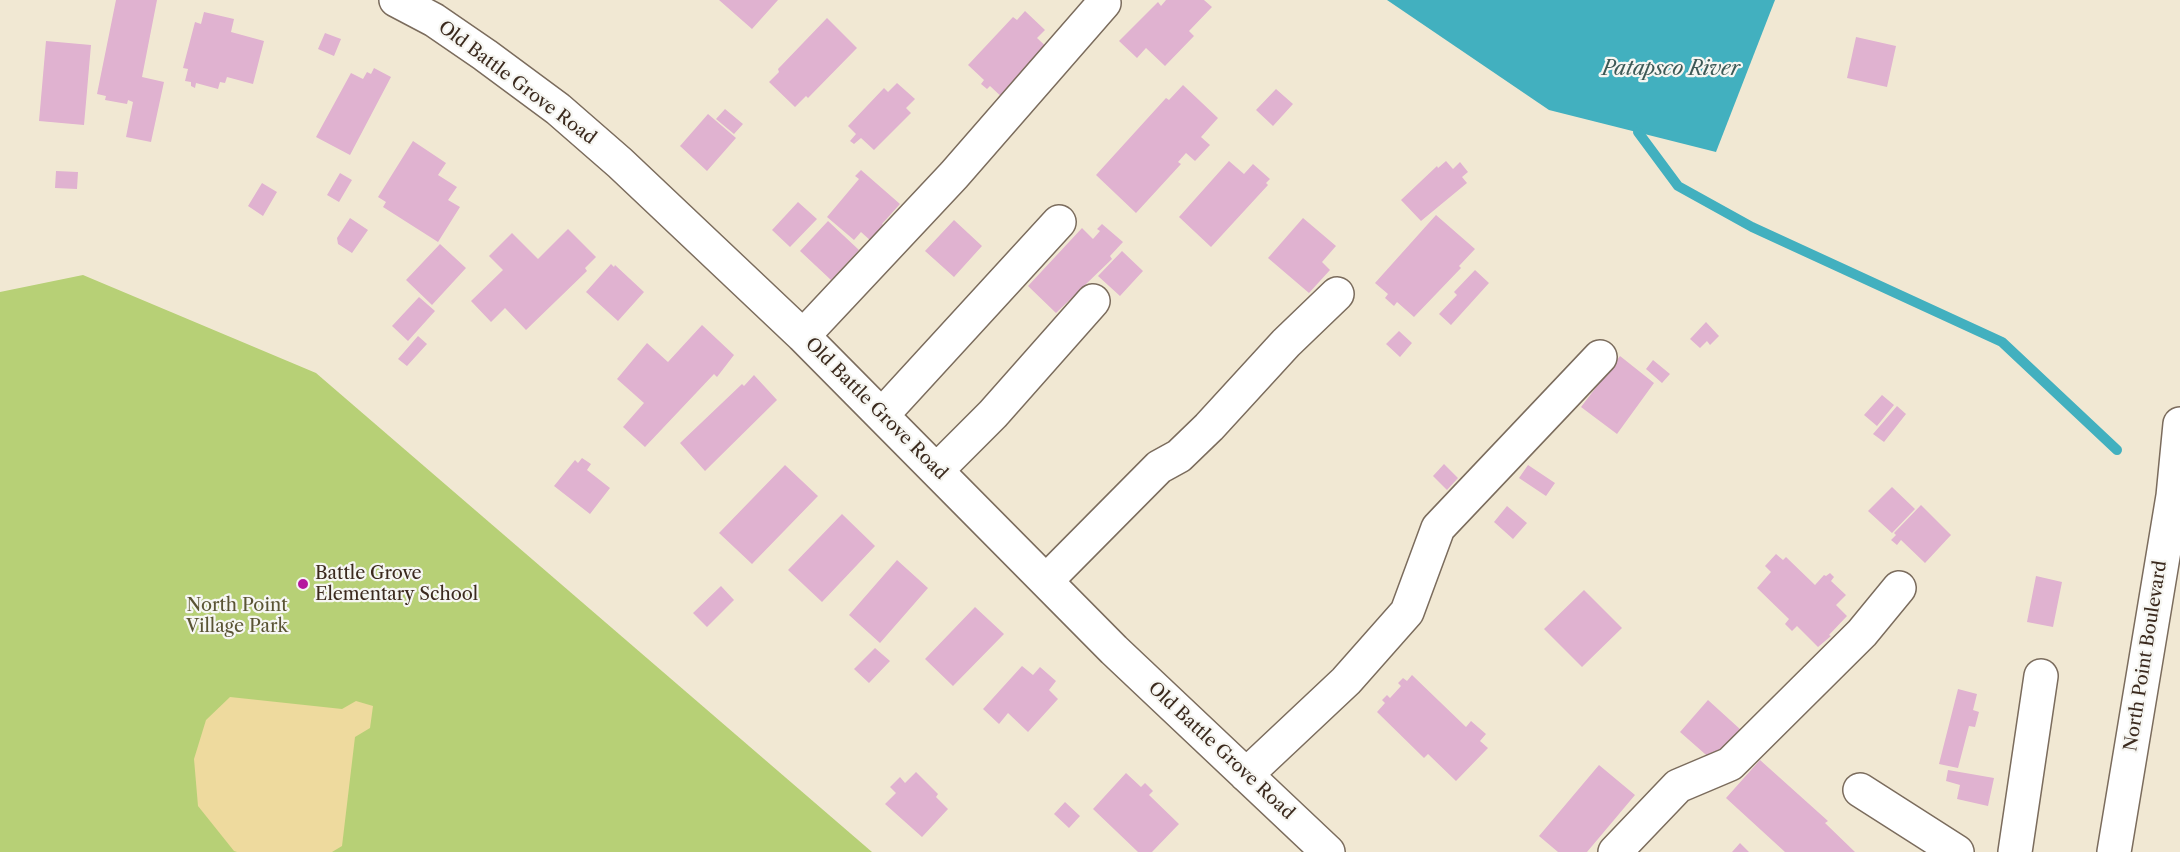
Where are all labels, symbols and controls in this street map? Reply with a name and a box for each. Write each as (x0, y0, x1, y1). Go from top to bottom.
street label: Old Battle Grove Road (434, 17, 600, 149)
water label: Patapsco River (1602, 57, 1740, 81)
street label: Old Battle Grove Road (801, 334, 951, 484)
street label: North Point Boulevard (2120, 559, 2172, 753)
place label: Battle Grove Elementary School (315, 563, 478, 606)
marker: Battle Grove Elementary School (296, 577, 310, 591)
park label: North Point Village Park (186, 595, 288, 638)
street label: Old Battle Grove Road (1143, 678, 1299, 824)

